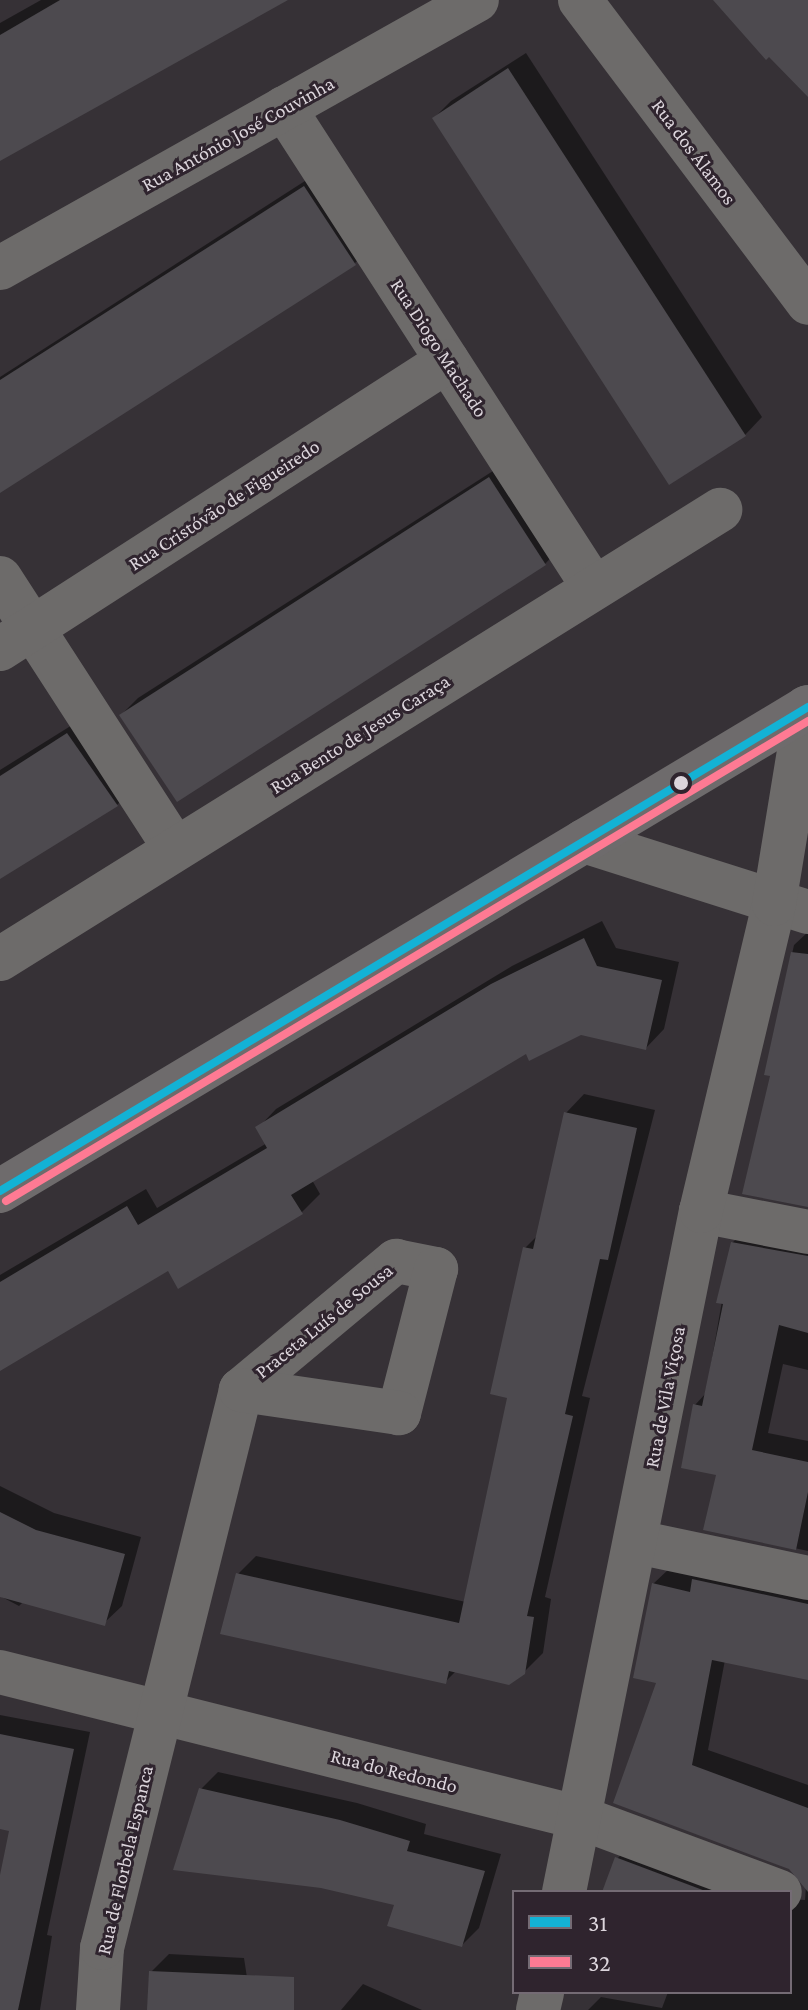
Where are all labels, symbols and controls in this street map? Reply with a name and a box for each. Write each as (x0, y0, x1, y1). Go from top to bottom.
street label: Rua António José Couvinha (138, 71, 338, 197)
street label: Rua dos Álamos (646, 94, 742, 210)
street label: Rua Diogo Machado (385, 274, 493, 422)
street label: Rua Cristóvão de Figueiredo (124, 434, 324, 576)
street label: Rua Bento de Jesus Caraça (266, 669, 454, 799)
unlabelled marker (673, 775, 689, 791)
street label: Praceta Luís de Sousa (250, 1258, 398, 1384)
street label: Rua de Vila Viçosa (640, 1324, 690, 1470)
street label: Rua do Redondo (328, 1744, 460, 1798)
street label: Rua de Florbela Espanca (92, 1763, 158, 1957)
legend (512, 1890, 792, 1994)
text: 31 (588, 1909, 607, 1936)
text: 32 (588, 1949, 611, 1976)

